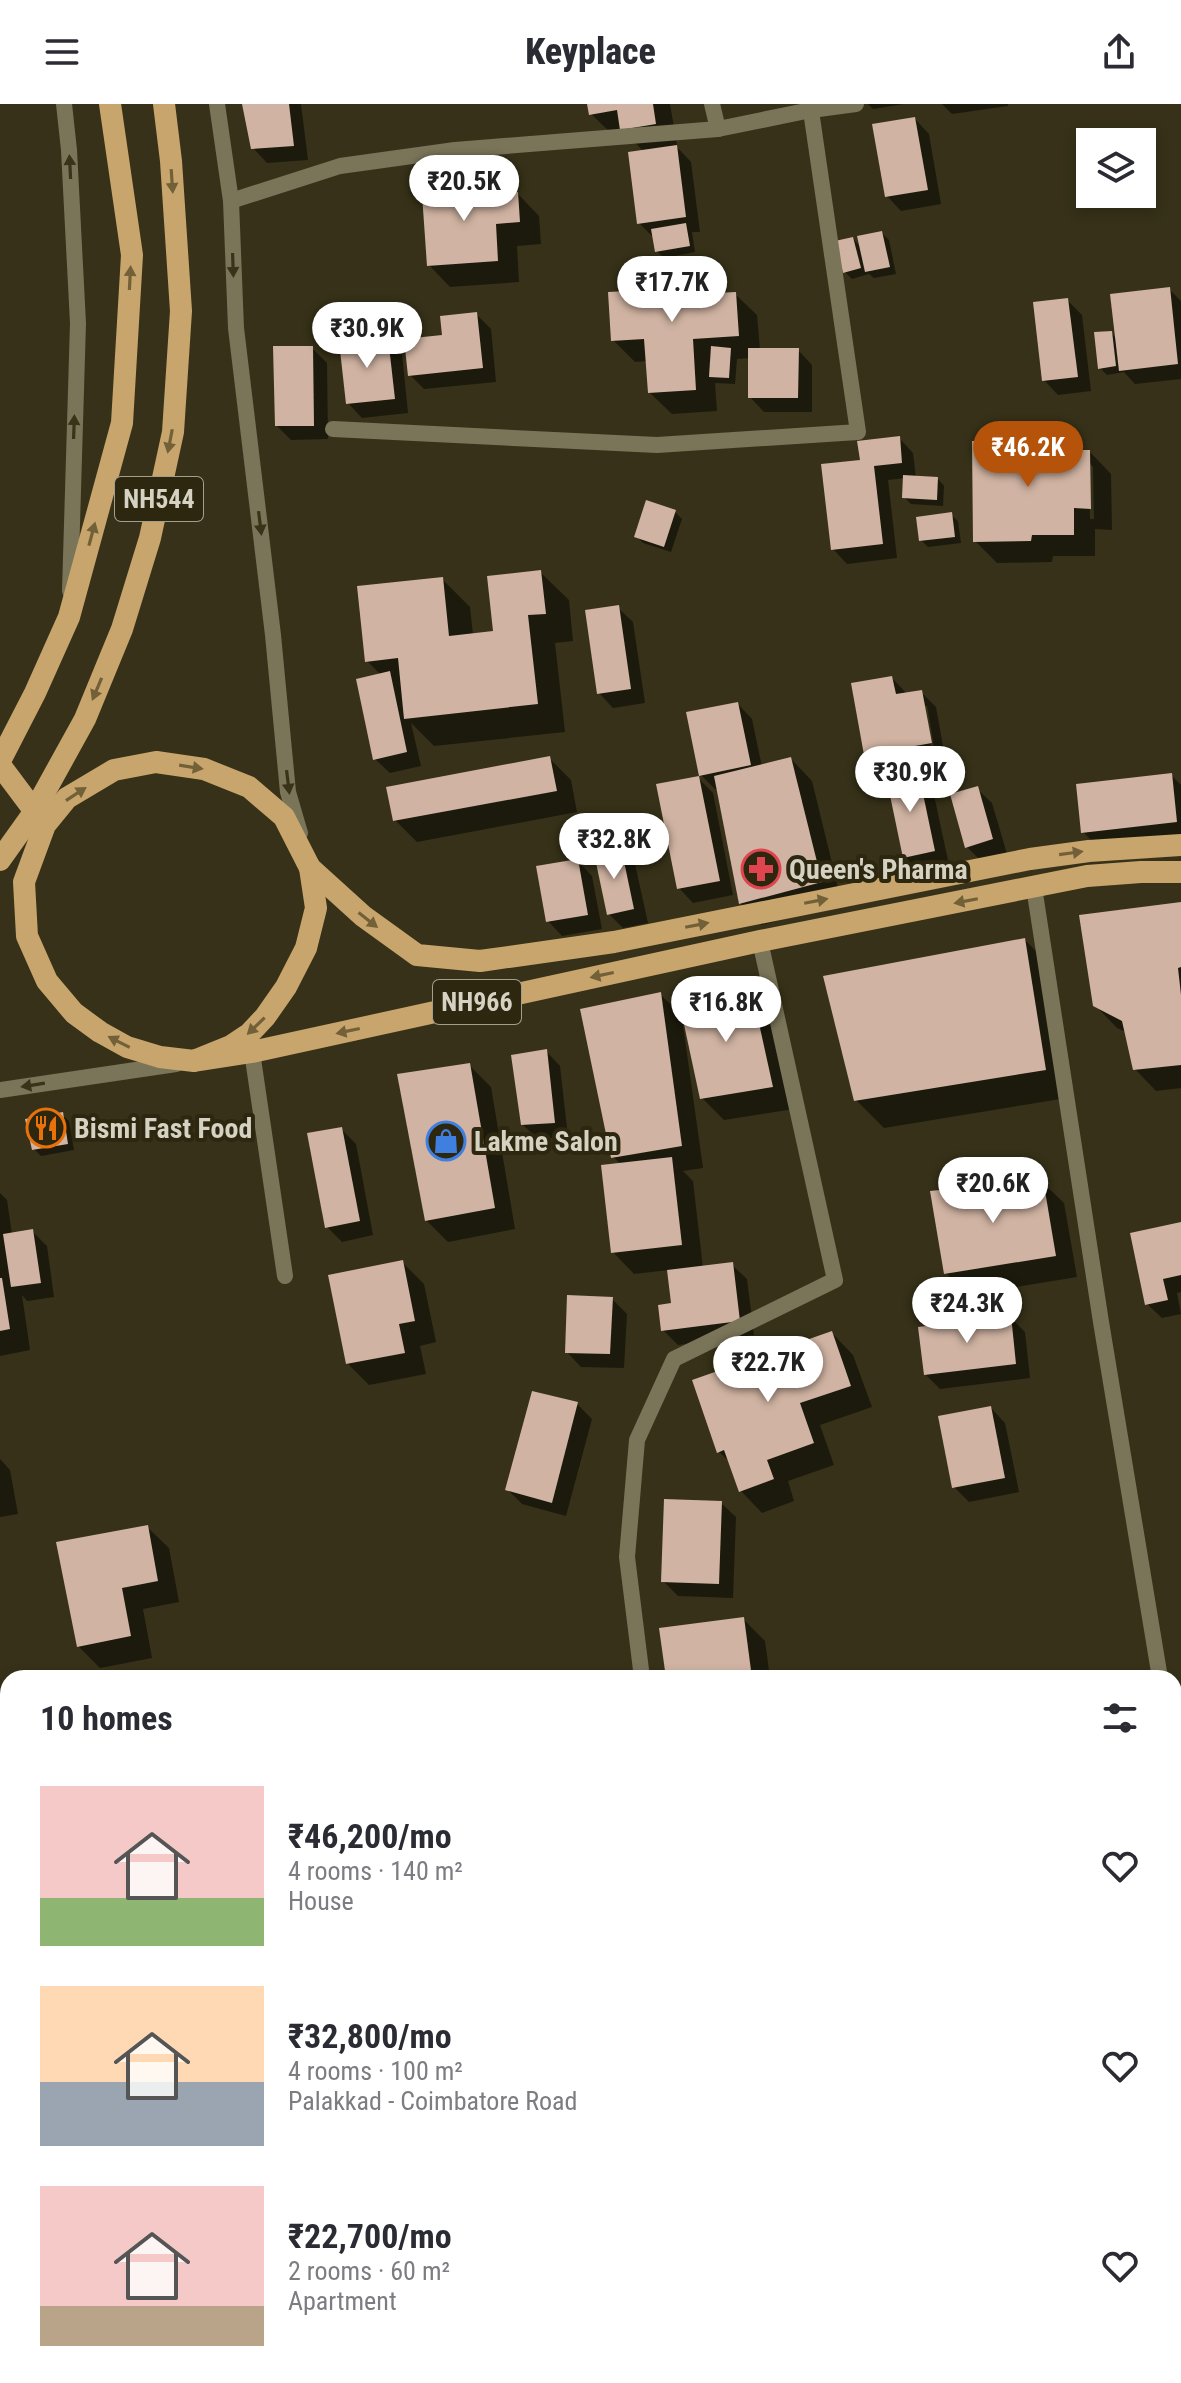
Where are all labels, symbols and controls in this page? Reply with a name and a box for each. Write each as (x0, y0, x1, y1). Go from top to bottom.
icon: menu (40, 30, 84, 74)
icon: share (1097, 30, 1141, 74)
text: Keyplace (525, 31, 656, 73)
map controls (1076, 128, 1156, 208)
button: layers (1076, 128, 1156, 208)
one-way arrow (63, 154, 76, 179)
pin: ₹20.5K (399, 155, 529, 223)
text: ₹20.5K (427, 166, 501, 196)
one-way arrow (166, 169, 179, 194)
one-way arrow (227, 253, 240, 278)
pin: ₹17.7K (607, 256, 737, 324)
one-way arrow (124, 265, 137, 290)
text: ₹17.7K (635, 267, 709, 297)
pin: ₹30.9K (302, 302, 432, 370)
text: ₹30.9K (330, 313, 404, 343)
one-way arrow (68, 414, 81, 439)
pin: ₹46.2K (963, 421, 1093, 489)
one-way arrow (164, 428, 176, 453)
text: ₹46.2K (991, 432, 1065, 462)
road number: NH544 (115, 477, 203, 521)
one-way arrow (253, 511, 266, 536)
one-way arrow (86, 521, 99, 545)
one-way arrow (90, 677, 103, 701)
pin: ₹30.9K (845, 746, 975, 814)
text: ₹30.9K (873, 757, 947, 787)
one-way arrow (179, 761, 204, 774)
one-way arrow (282, 770, 295, 795)
one-way arrow (66, 786, 87, 801)
pin: ₹32.8K (549, 813, 679, 881)
text: ₹32.8K (577, 824, 651, 854)
one-way arrow (1059, 846, 1084, 859)
pharmacy icon: Queen's Pharma (740, 848, 782, 890)
place label: Queen's Pharma (789, 853, 968, 886)
one-way arrow (804, 894, 829, 907)
one-way arrow (953, 895, 978, 907)
one-way arrow (358, 911, 378, 927)
one-way arrow (685, 919, 710, 931)
one-way arrow (589, 969, 614, 982)
pin: ₹16.8K (661, 976, 791, 1044)
road number: NH966 (433, 980, 521, 1024)
text: ₹16.8K (689, 987, 763, 1017)
one-way arrow (247, 1016, 266, 1034)
one-way arrow (335, 1025, 360, 1038)
one-way arrow (107, 1035, 130, 1049)
one-way arrow (21, 1079, 46, 1092)
restaurant icon: Bismi Fast Food (25, 1107, 67, 1149)
place label: Bismi Fast Food (74, 1112, 252, 1145)
shop icon: Lakme Salon (425, 1120, 467, 1162)
place label: Lakme Salon (474, 1125, 618, 1158)
pin: ₹20.6K (928, 1157, 1058, 1225)
text: ₹20.6K (956, 1168, 1030, 1198)
pin: ₹24.3K (902, 1277, 1032, 1345)
text: ₹24.3K (930, 1288, 1004, 1318)
pin: ₹22.7K (703, 1336, 833, 1404)
text: ₹22.7K (731, 1347, 805, 1377)
icon: filters (1098, 1696, 1142, 1740)
text: 10 homes (40, 1698, 173, 1738)
text: ₹46,200/mo (288, 1816, 452, 1856)
icon: home (104, 1818, 200, 1914)
icon: heart (1098, 1844, 1142, 1888)
text: 4 rooms · 140 m² (288, 1856, 463, 1886)
text: House (288, 1886, 354, 1916)
text: ₹32,800/mo (288, 2016, 452, 2056)
icon: home (104, 2018, 200, 2114)
icon: heart (1098, 2044, 1142, 2088)
text: 4 rooms · 100 m² (288, 2056, 463, 2086)
text: Palakkad - Coimbatore Road (288, 2086, 577, 2116)
text: ₹22,700/mo (288, 2216, 452, 2256)
icon: home (104, 2218, 200, 2314)
icon: heart (1098, 2244, 1142, 2288)
text: 2 rooms · 60 m² (288, 2256, 450, 2286)
text: Apartment (288, 2286, 397, 2316)

